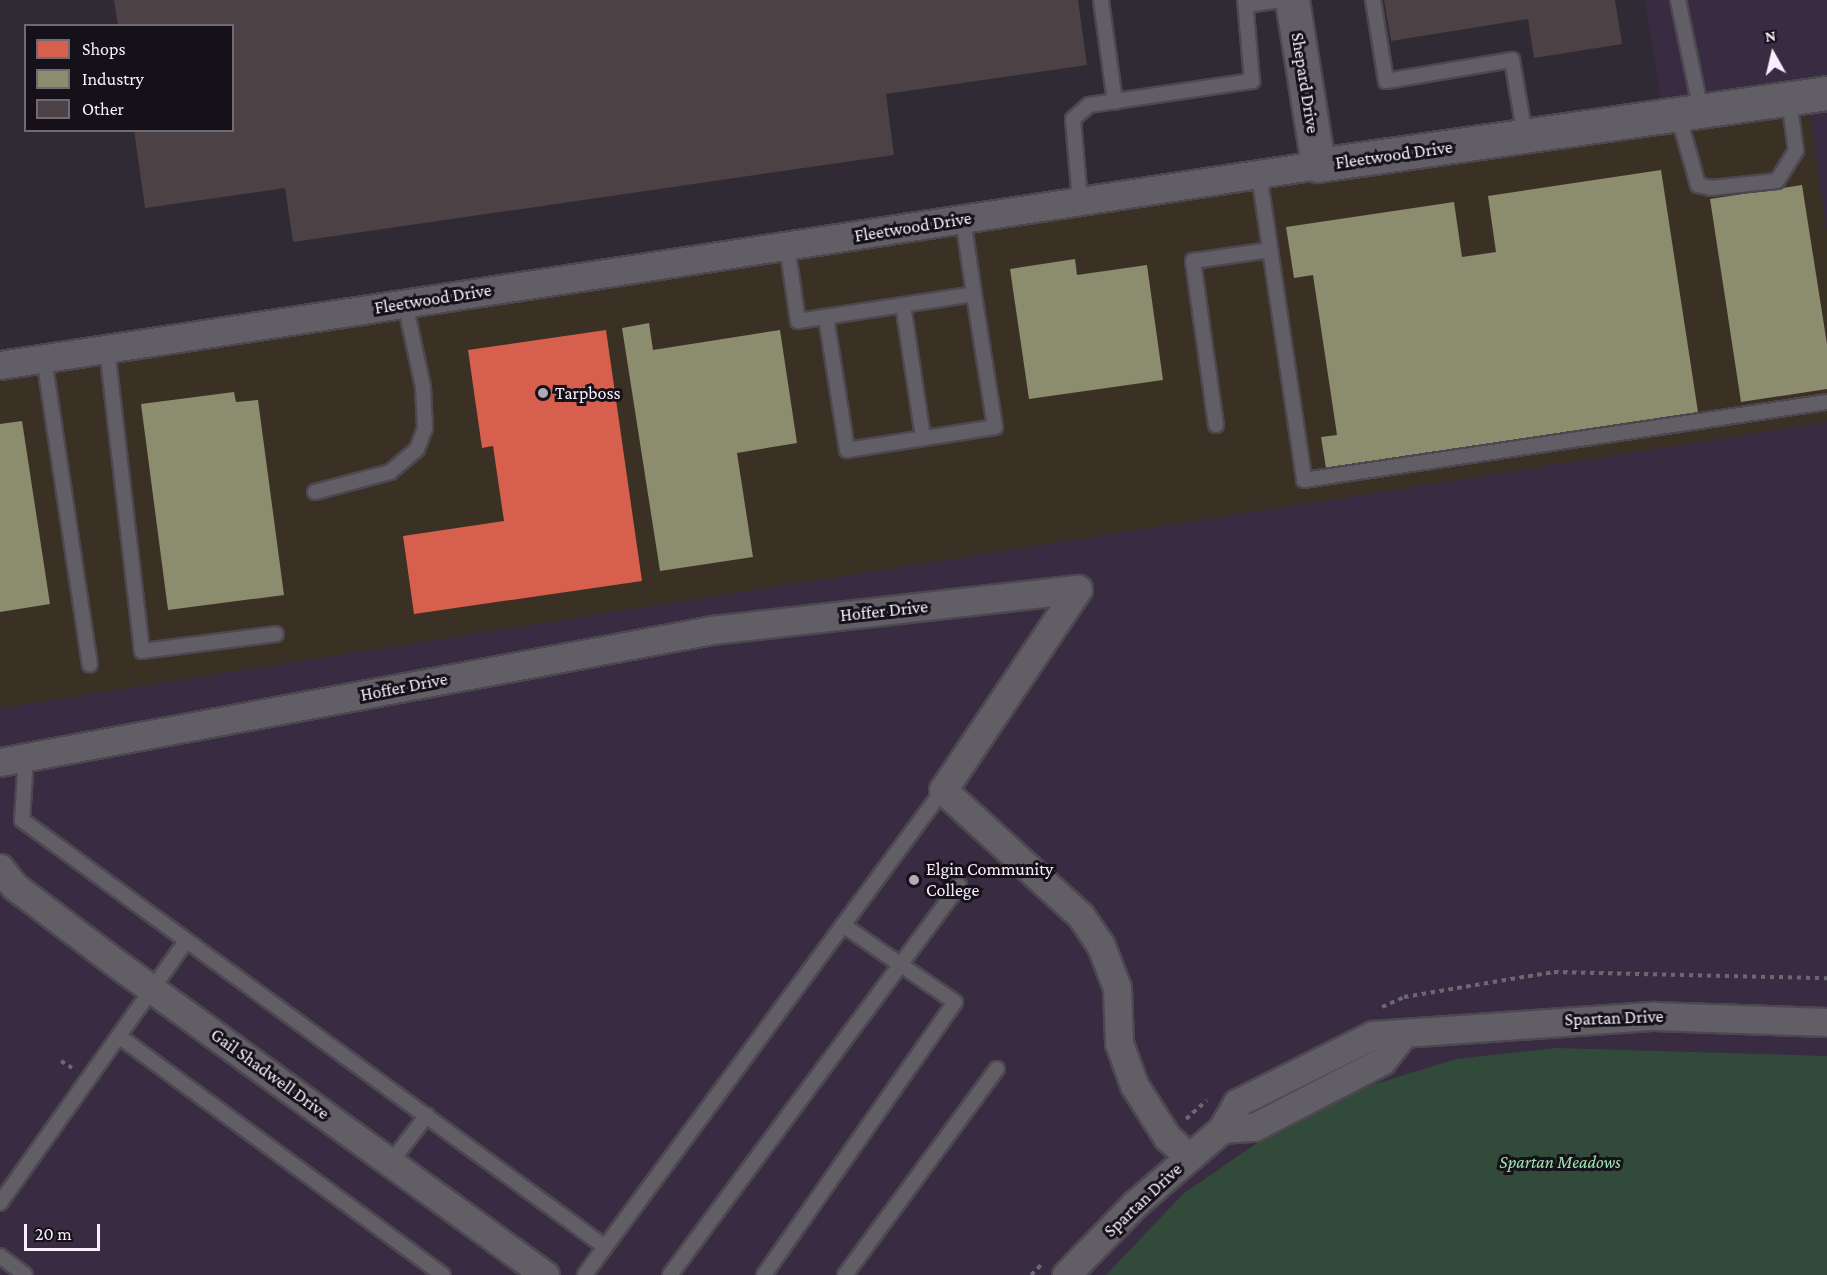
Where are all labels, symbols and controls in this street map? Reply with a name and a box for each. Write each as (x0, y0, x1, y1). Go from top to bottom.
legend (24, 24, 234, 132)
north arrow (1743, 24, 1803, 84)
text: N (1764, 27, 1777, 45)
street label: Shepard Drive (1286, 31, 1324, 135)
text: Shops (82, 39, 126, 59)
text: Industry (82, 69, 144, 89)
text: Other (82, 99, 124, 119)
street label: Fleetwood Drive (1334, 136, 1454, 174)
street label: Fleetwood Drive (853, 207, 973, 247)
street label: Fleetwood Drive (373, 279, 493, 319)
place label: Tarpboss (555, 382, 621, 404)
marker: Tarpboss (536, 386, 550, 400)
street label: Hoffer Drive (839, 596, 929, 626)
street label: Hoffer Drive (359, 668, 449, 706)
place label: Elgin Community College (926, 859, 1053, 902)
marker: Elgin Community College (907, 873, 921, 887)
street label: Spartan Drive (1564, 1005, 1664, 1031)
street label: Gail Shadwell Drive (206, 1024, 334, 1124)
park label: Spartan Meadows (1499, 1151, 1621, 1173)
street label: Spartan Drive (1099, 1158, 1187, 1242)
scale bar (27, 1212, 104, 1250)
text: 20 m (35, 1224, 72, 1244)

